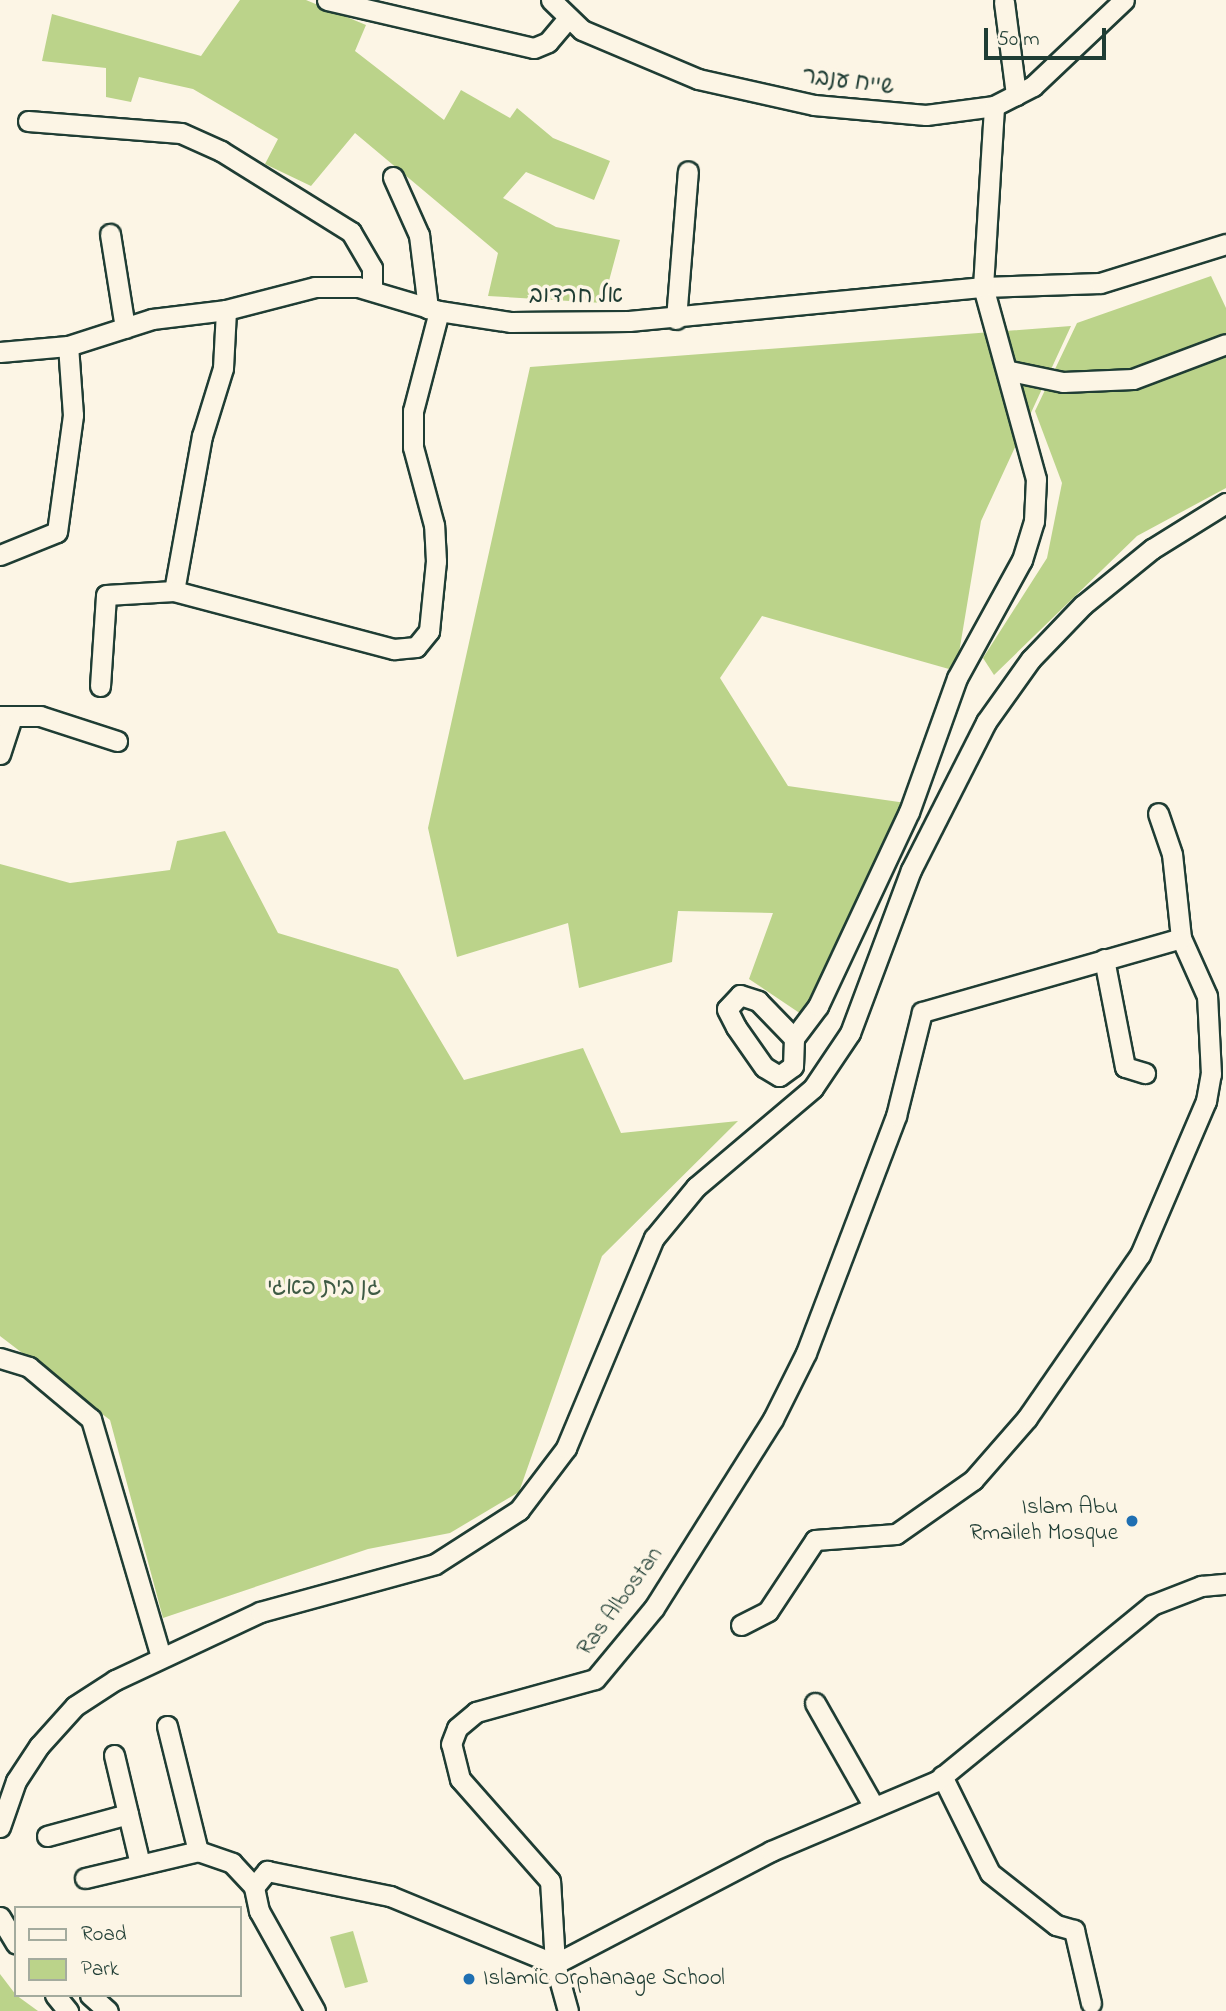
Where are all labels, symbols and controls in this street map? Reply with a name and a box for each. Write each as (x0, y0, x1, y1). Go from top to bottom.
scale bar (988, 14, 1110, 58)
text: 50 m (997, 25, 1040, 55)
street label: שייח ענבר (801, 64, 895, 102)
street label: אל חרדוב (529, 283, 623, 311)
park label: גן בית פאגי (267, 1275, 381, 1303)
place label: Islam Abu Rmaileh Mosque (969, 1494, 1118, 1548)
marker: Islam Abu Rmaileh Mosque (1124, 1513, 1140, 1529)
street label: Ras Albostan (572, 1542, 670, 1662)
legend (14, 1906, 242, 1997)
text: Road (81, 1920, 127, 1950)
text: Park (81, 1955, 119, 1985)
place label: Islamic Orphanage School (483, 1965, 725, 1993)
marker: Islamic Orphanage School (461, 1971, 477, 1987)

